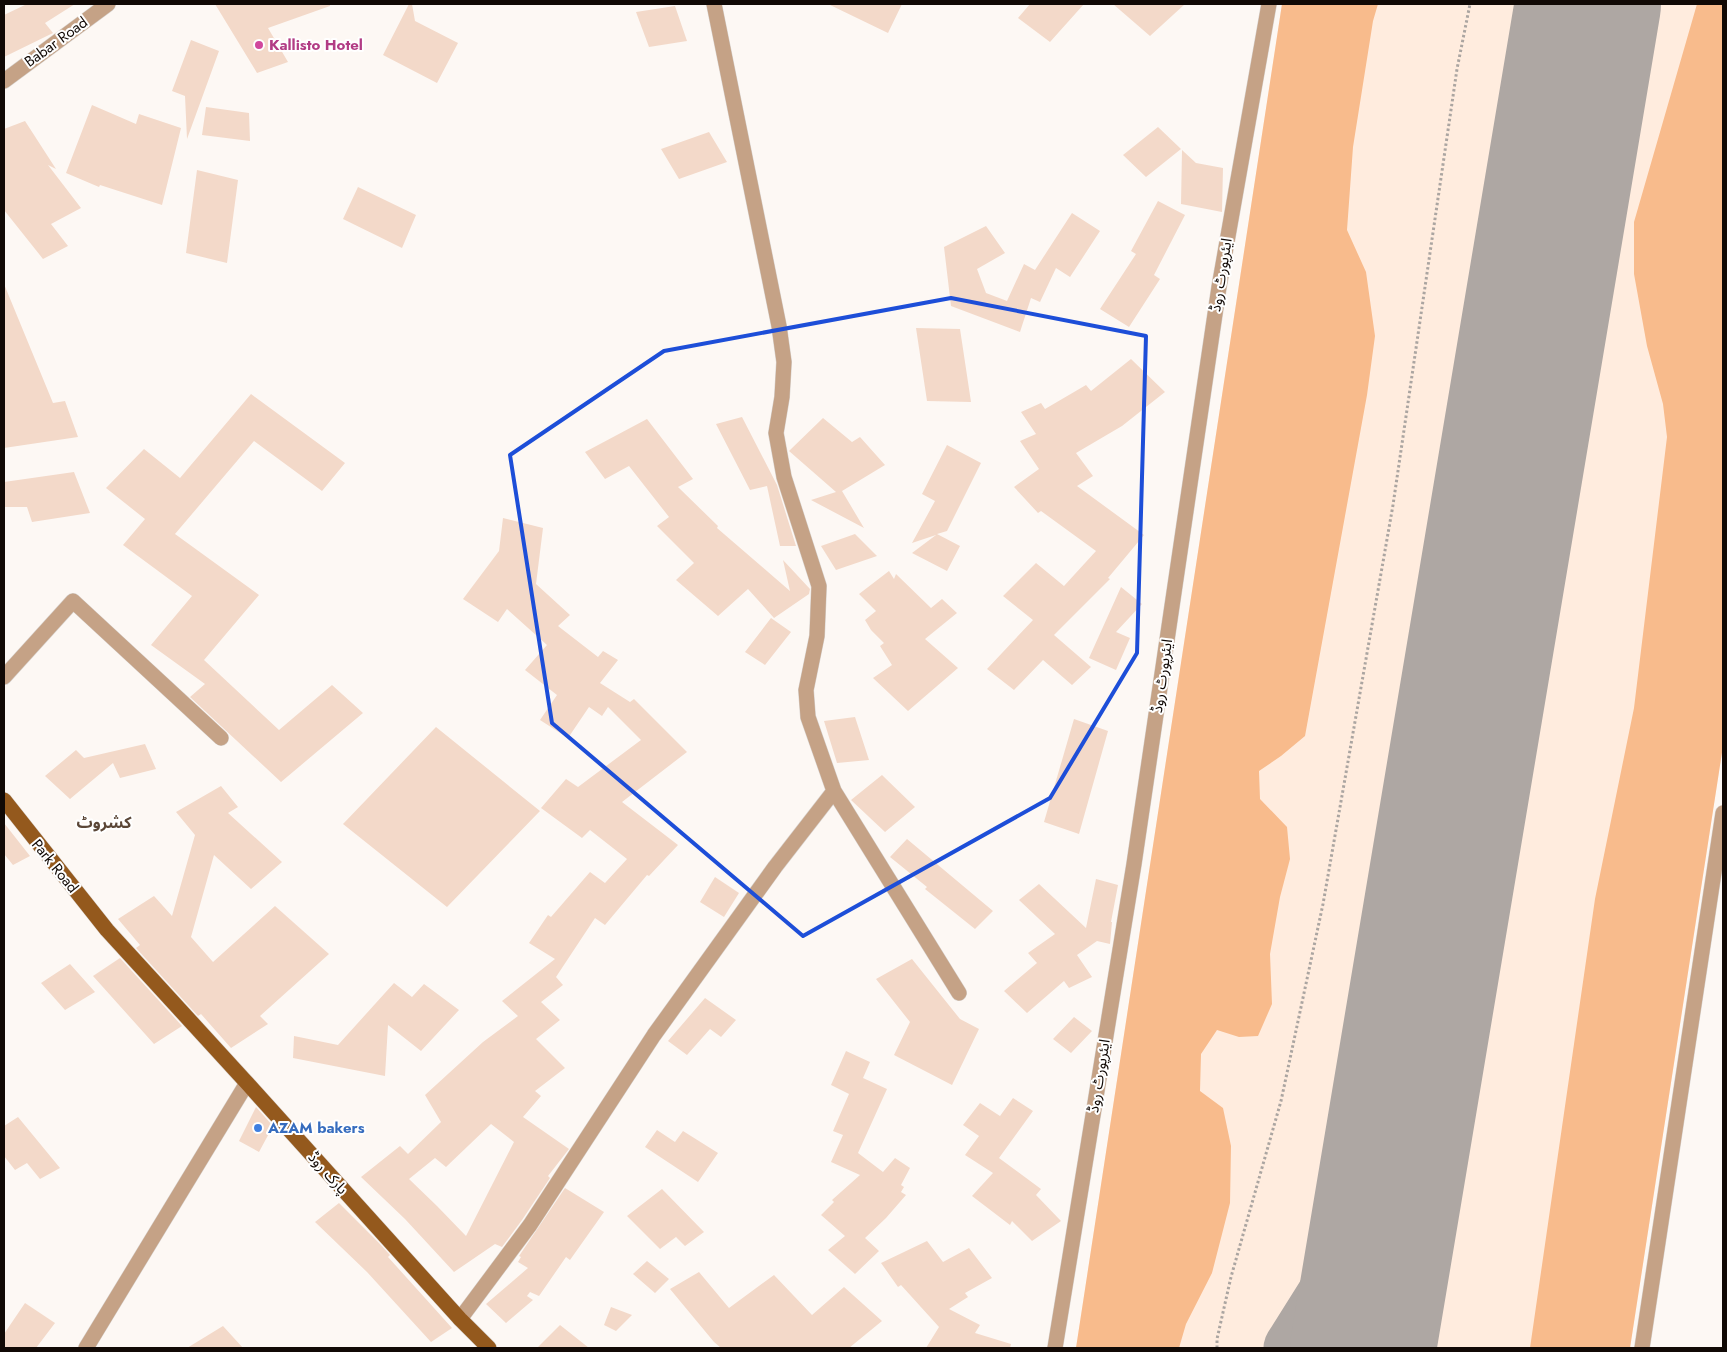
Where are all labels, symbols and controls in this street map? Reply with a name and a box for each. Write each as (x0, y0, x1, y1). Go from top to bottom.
street label: Babar Road (20, 12, 92, 72)
place label: Kallisto Hotel (269, 34, 363, 56)
marker: Kallisto Hotel (253, 39, 265, 51)
street label: ایئرپورٹ روڈ (1204, 236, 1238, 314)
street label: ایئرپورٹ روڈ (1146, 638, 1178, 714)
district label: کشروٹ (76, 811, 132, 834)
street label: Park Road (26, 834, 84, 898)
street label: ایئرپورٹ روڈ (1082, 1037, 1116, 1115)
place label: AZAM bakers (267, 1117, 365, 1139)
marker: AZAM bakers (252, 1122, 264, 1134)
street label: پارک روڈ (303, 1147, 353, 1199)

